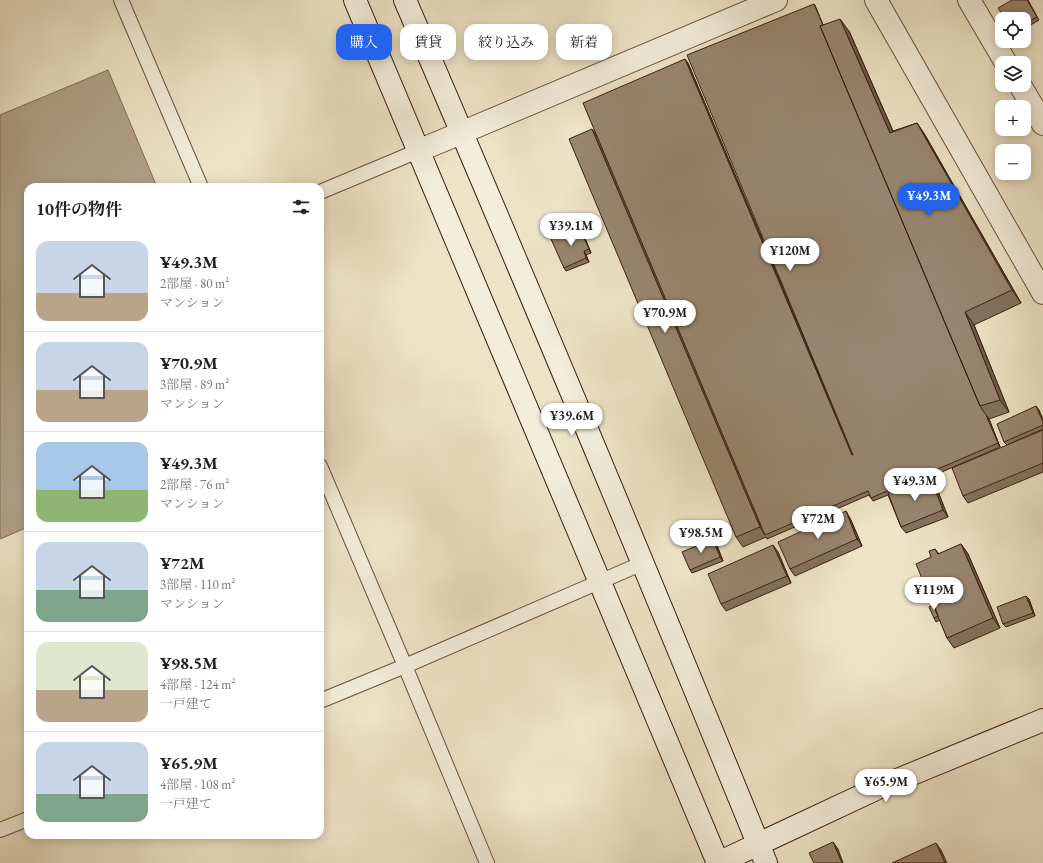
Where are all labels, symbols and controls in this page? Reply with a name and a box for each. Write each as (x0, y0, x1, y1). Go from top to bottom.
map controls (995, 12, 1031, 180)
button: locate (995, 12, 1031, 48)
chip: 購入 (336, 24, 392, 60)
chip: 賃貸 (400, 24, 456, 60)
chip: 絞り込み (464, 24, 548, 60)
chip: 新着 (556, 24, 612, 60)
button: layers (995, 56, 1031, 92)
button: + (995, 100, 1031, 136)
button: − (995, 144, 1031, 180)
pin: ¥49.3M (896, 183, 962, 217)
text: ¥49.3M (907, 187, 951, 204)
icon: filters (290, 196, 312, 218)
text: 10件の物件 (36, 198, 122, 220)
pin: ¥39.1M (538, 213, 604, 247)
text: ¥39.1M (549, 217, 593, 234)
pin: ¥120M (762, 238, 818, 272)
text: ¥120M (769, 242, 811, 259)
text: ¥49.3M (160, 251, 218, 273)
icon: home (68, 257, 116, 305)
text: 2部屋 · 80 m² (160, 275, 229, 292)
text: マンション (160, 294, 224, 311)
pin: ¥70.9M (632, 300, 698, 334)
text: ¥70.9M (643, 304, 687, 321)
text: ¥70.9M (160, 352, 218, 374)
icon: home (68, 358, 116, 406)
text: 3部屋 · 89 m² (160, 376, 229, 393)
text: マンション (160, 395, 224, 412)
pin: ¥39.6M (539, 403, 605, 437)
text: ¥39.6M (550, 407, 594, 424)
text: ¥49.3M (160, 452, 218, 474)
icon: home (68, 458, 116, 506)
pin: ¥49.3M (882, 468, 948, 502)
text: ¥49.3M (893, 472, 937, 489)
text: 2部屋 · 76 m² (160, 476, 229, 493)
text: マンション (160, 495, 224, 512)
pin: ¥72M (794, 506, 842, 540)
text: ¥72M (801, 510, 835, 527)
pin: ¥98.5M (668, 520, 734, 554)
text: ¥98.5M (679, 524, 723, 541)
text: ¥72M (160, 552, 205, 574)
icon: home (68, 558, 116, 606)
text: 3部屋 · 110 m² (160, 576, 235, 593)
pin: ¥119M (906, 577, 962, 611)
text: ¥119M (913, 581, 955, 598)
text: マンション (160, 595, 224, 612)
text: ¥98.5M (160, 652, 218, 674)
icon: home (68, 658, 116, 706)
text: 4部屋 · 124 m² (160, 676, 235, 693)
text: 一戸建て (160, 695, 212, 712)
text: ¥65.9M (160, 752, 218, 774)
icon: home (68, 758, 116, 806)
pin: ¥65.9M (853, 769, 919, 803)
text: ¥65.9M (864, 773, 908, 790)
text: 4部屋 · 108 m² (160, 776, 235, 793)
text: 一戸建て (160, 795, 212, 812)

